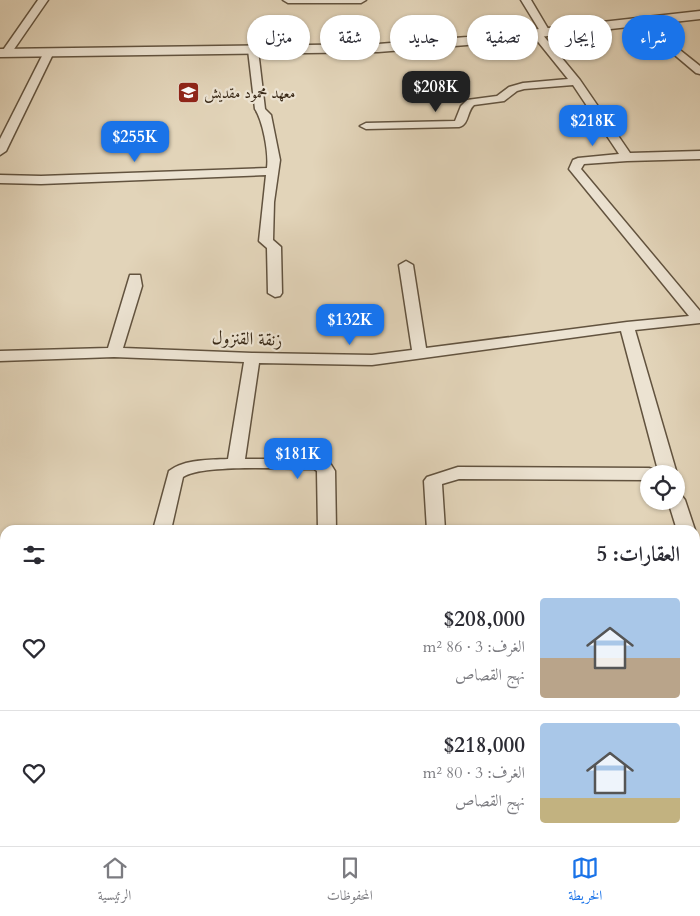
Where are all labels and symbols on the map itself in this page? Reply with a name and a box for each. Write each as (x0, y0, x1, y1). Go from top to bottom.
pin: $208K (401, 70, 471, 113)
school or university icon: معهد محمود مقديش (176, 81, 200, 105)
place label: معهد محمود مقديش (204, 83, 295, 103)
pin: $218K (558, 104, 628, 147)
pin: $255K (100, 120, 170, 163)
pin: $132K (315, 304, 385, 346)
street label: زنقة القنزول (211, 325, 283, 353)
pin: $181K (263, 438, 333, 480)

